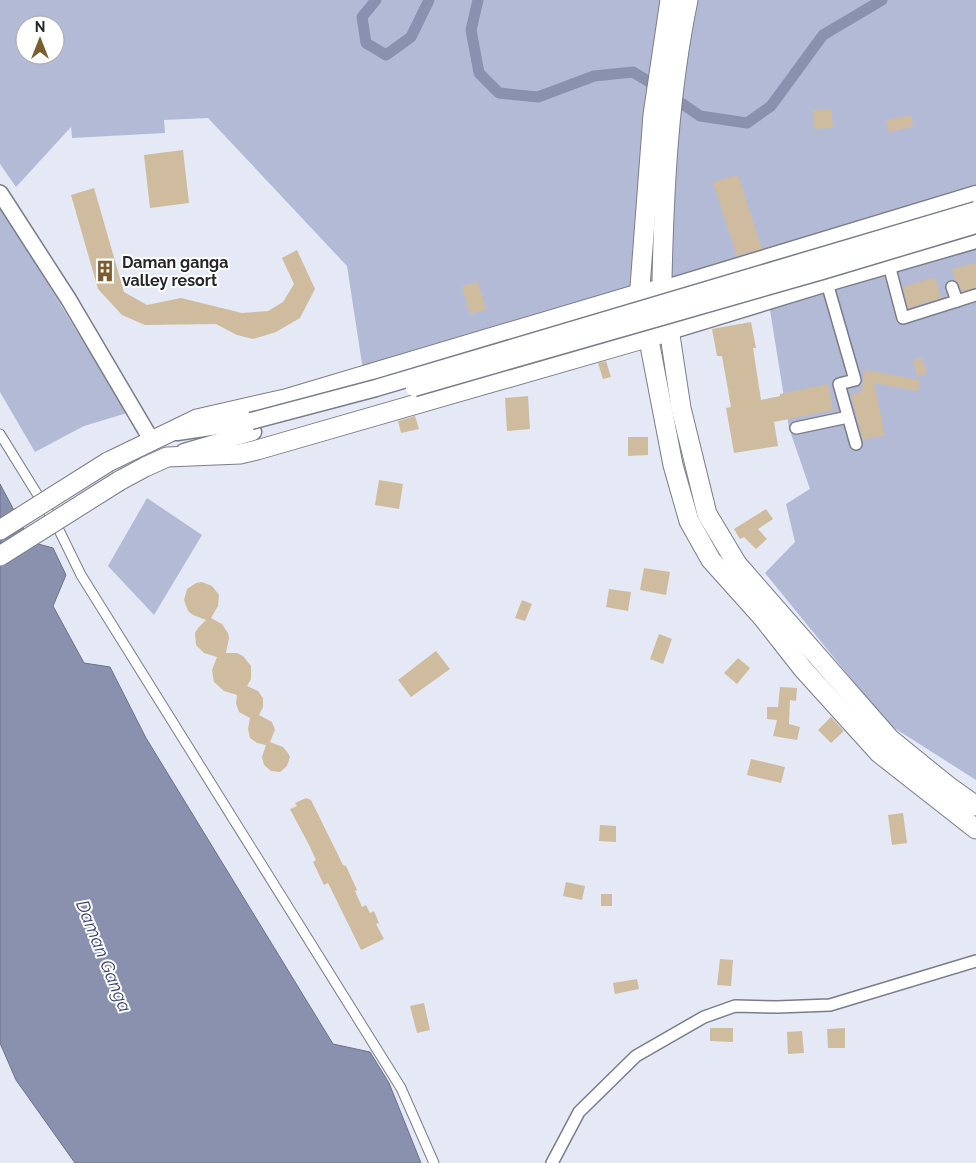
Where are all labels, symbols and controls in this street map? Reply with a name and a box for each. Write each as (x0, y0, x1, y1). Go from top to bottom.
north arrow (15, 15, 65, 65)
text: N (35, 19, 45, 35)
place label: Daman ganga valley resort (122, 253, 228, 290)
building icon: Daman ganga valley resort (92, 258, 118, 284)
water label: Daman Ganga (72, 897, 136, 1015)

